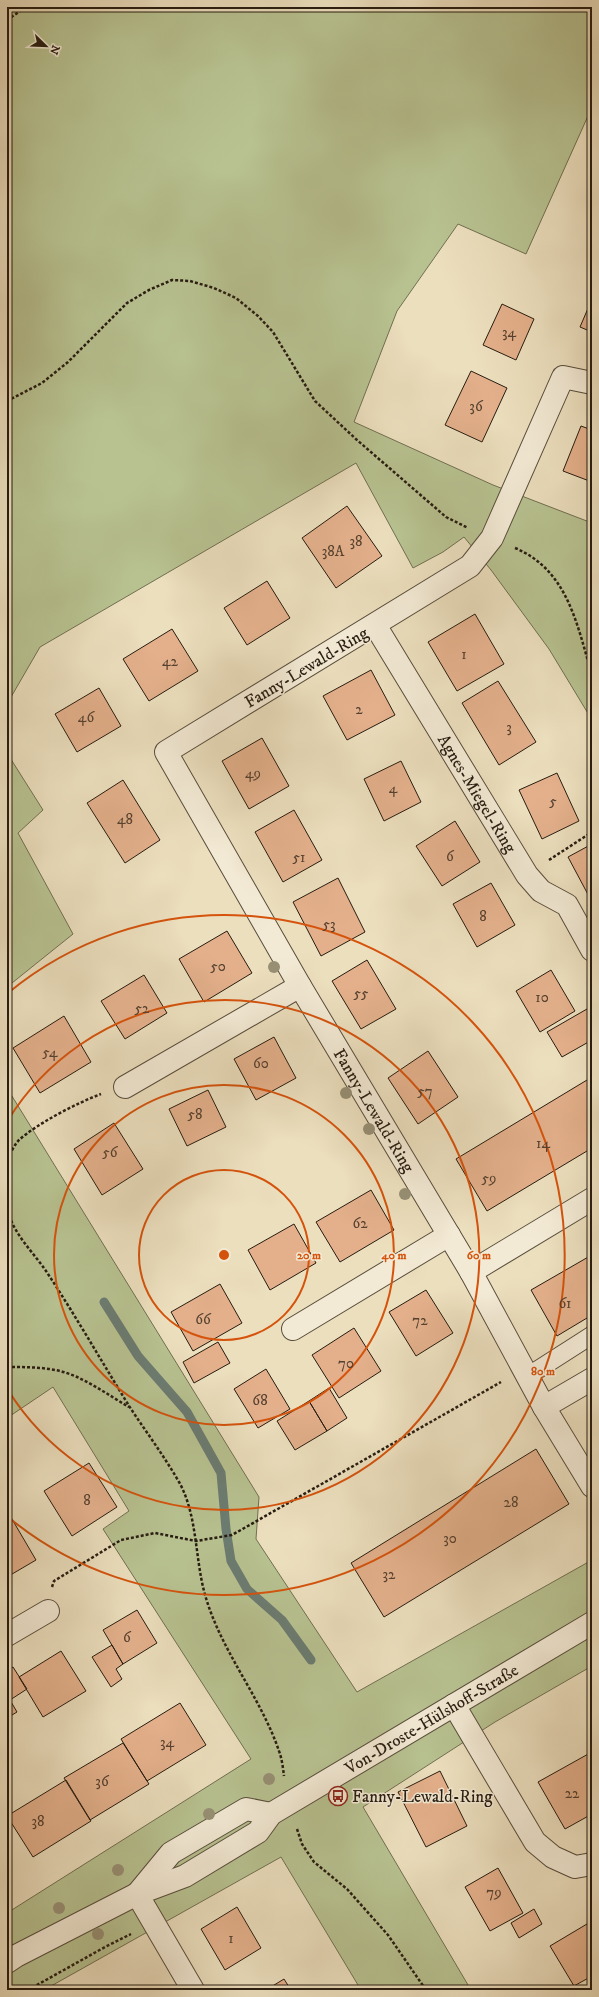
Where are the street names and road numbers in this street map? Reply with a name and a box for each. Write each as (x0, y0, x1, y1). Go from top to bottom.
street label: Fanny-Lewald-Ring (241, 622, 373, 713)
street label: Agnes-Miegel-Ring (432, 731, 521, 858)
street label: Fanny-Lewald-Ring (328, 1045, 419, 1177)
street label: Von-Droste-Hülshoff-Straße (340, 1659, 523, 1780)

